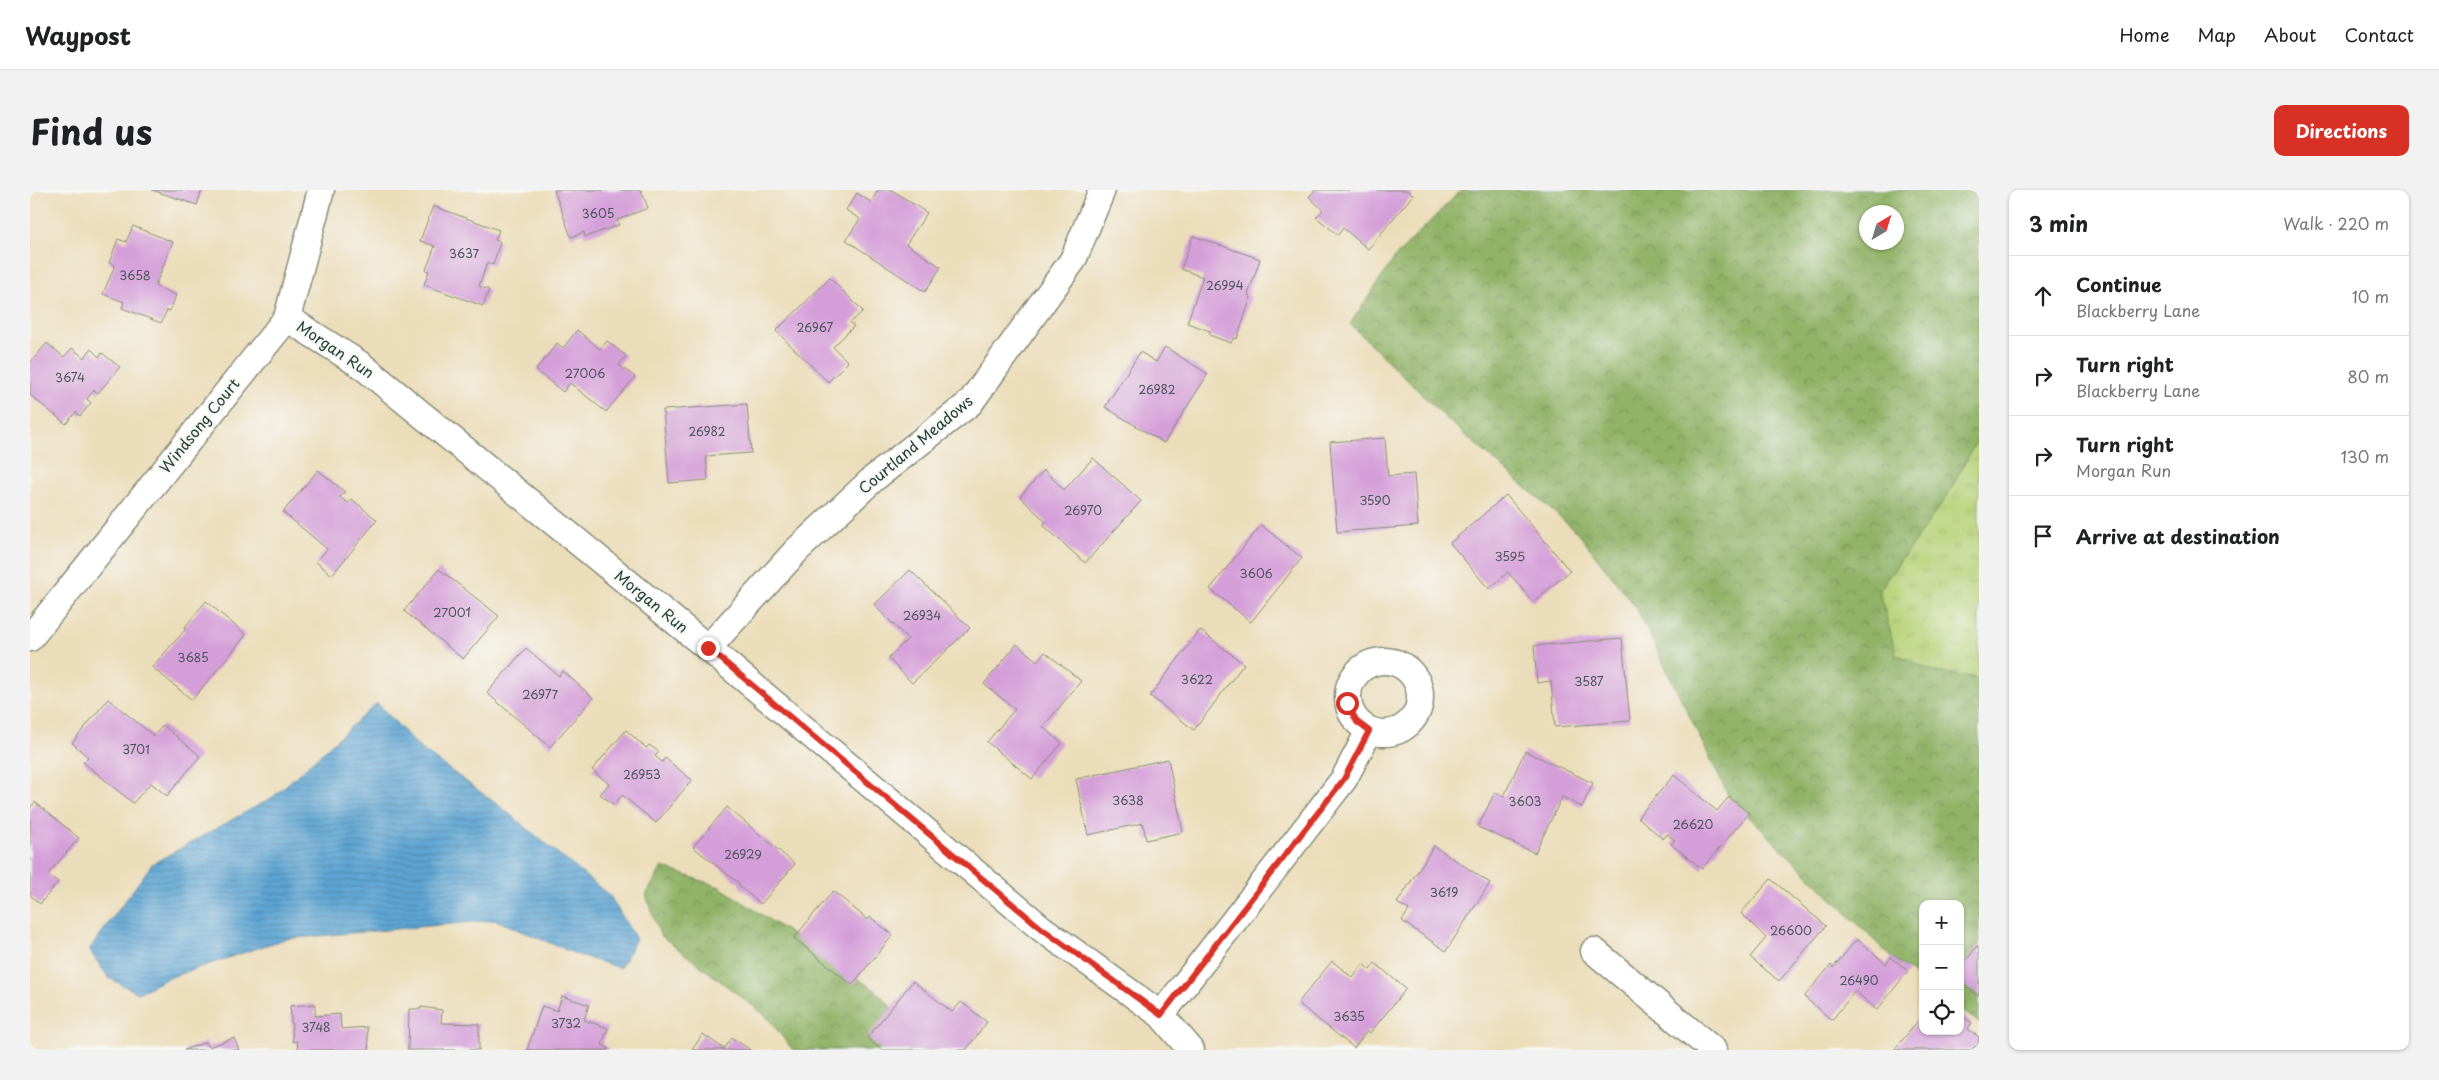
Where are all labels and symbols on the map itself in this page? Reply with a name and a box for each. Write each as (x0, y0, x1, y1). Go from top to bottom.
house number: 3605 (582, 204, 614, 222)
north arrow (1859, 205, 1904, 250)
house number: 3637 (449, 244, 480, 262)
house number: 3658 (119, 266, 151, 284)
house number: 26994 (1206, 276, 1244, 294)
street label: Morgan Run (292, 314, 379, 383)
house number: 26967 (797, 318, 833, 336)
house number: 27006 (565, 364, 605, 382)
house number: 3674 (55, 368, 85, 386)
street label: Windsong Court (153, 373, 244, 478)
house number: 26982 (1139, 380, 1176, 398)
street label: Courtland Meadows (853, 389, 977, 499)
house number: 26982 (689, 422, 726, 440)
house number: 3590 (1359, 491, 1391, 509)
house number: 26970 (1064, 501, 1102, 519)
house number: 3595 (1495, 547, 1525, 565)
street label: Morgan Run (610, 564, 694, 638)
house number: 3606 (1239, 564, 1273, 582)
house number: 27001 (433, 603, 471, 621)
house number: 26934 (903, 606, 941, 624)
route end (697, 637, 720, 660)
house number: 3685 (177, 648, 209, 666)
house number: 3622 (1181, 670, 1213, 688)
house number: 3587 (1574, 672, 1604, 690)
house number: 26977 (522, 685, 559, 703)
route start (1336, 692, 1359, 715)
house number: 3701 (122, 740, 150, 758)
house number: 26953 (623, 765, 661, 783)
house number: 3638 (1112, 791, 1144, 809)
house number: 3603 (1509, 792, 1541, 810)
house number: 26620 (1673, 815, 1713, 833)
house number: 26929 (724, 845, 762, 863)
house number: 3619 (1430, 883, 1458, 901)
house number: 26600 (1770, 921, 1812, 939)
house number: 26490 (1839, 971, 1879, 989)
house number: 3635 (1333, 1007, 1365, 1025)
house number: 3732 (551, 1014, 581, 1032)
house number: 3748 (301, 1018, 331, 1036)

